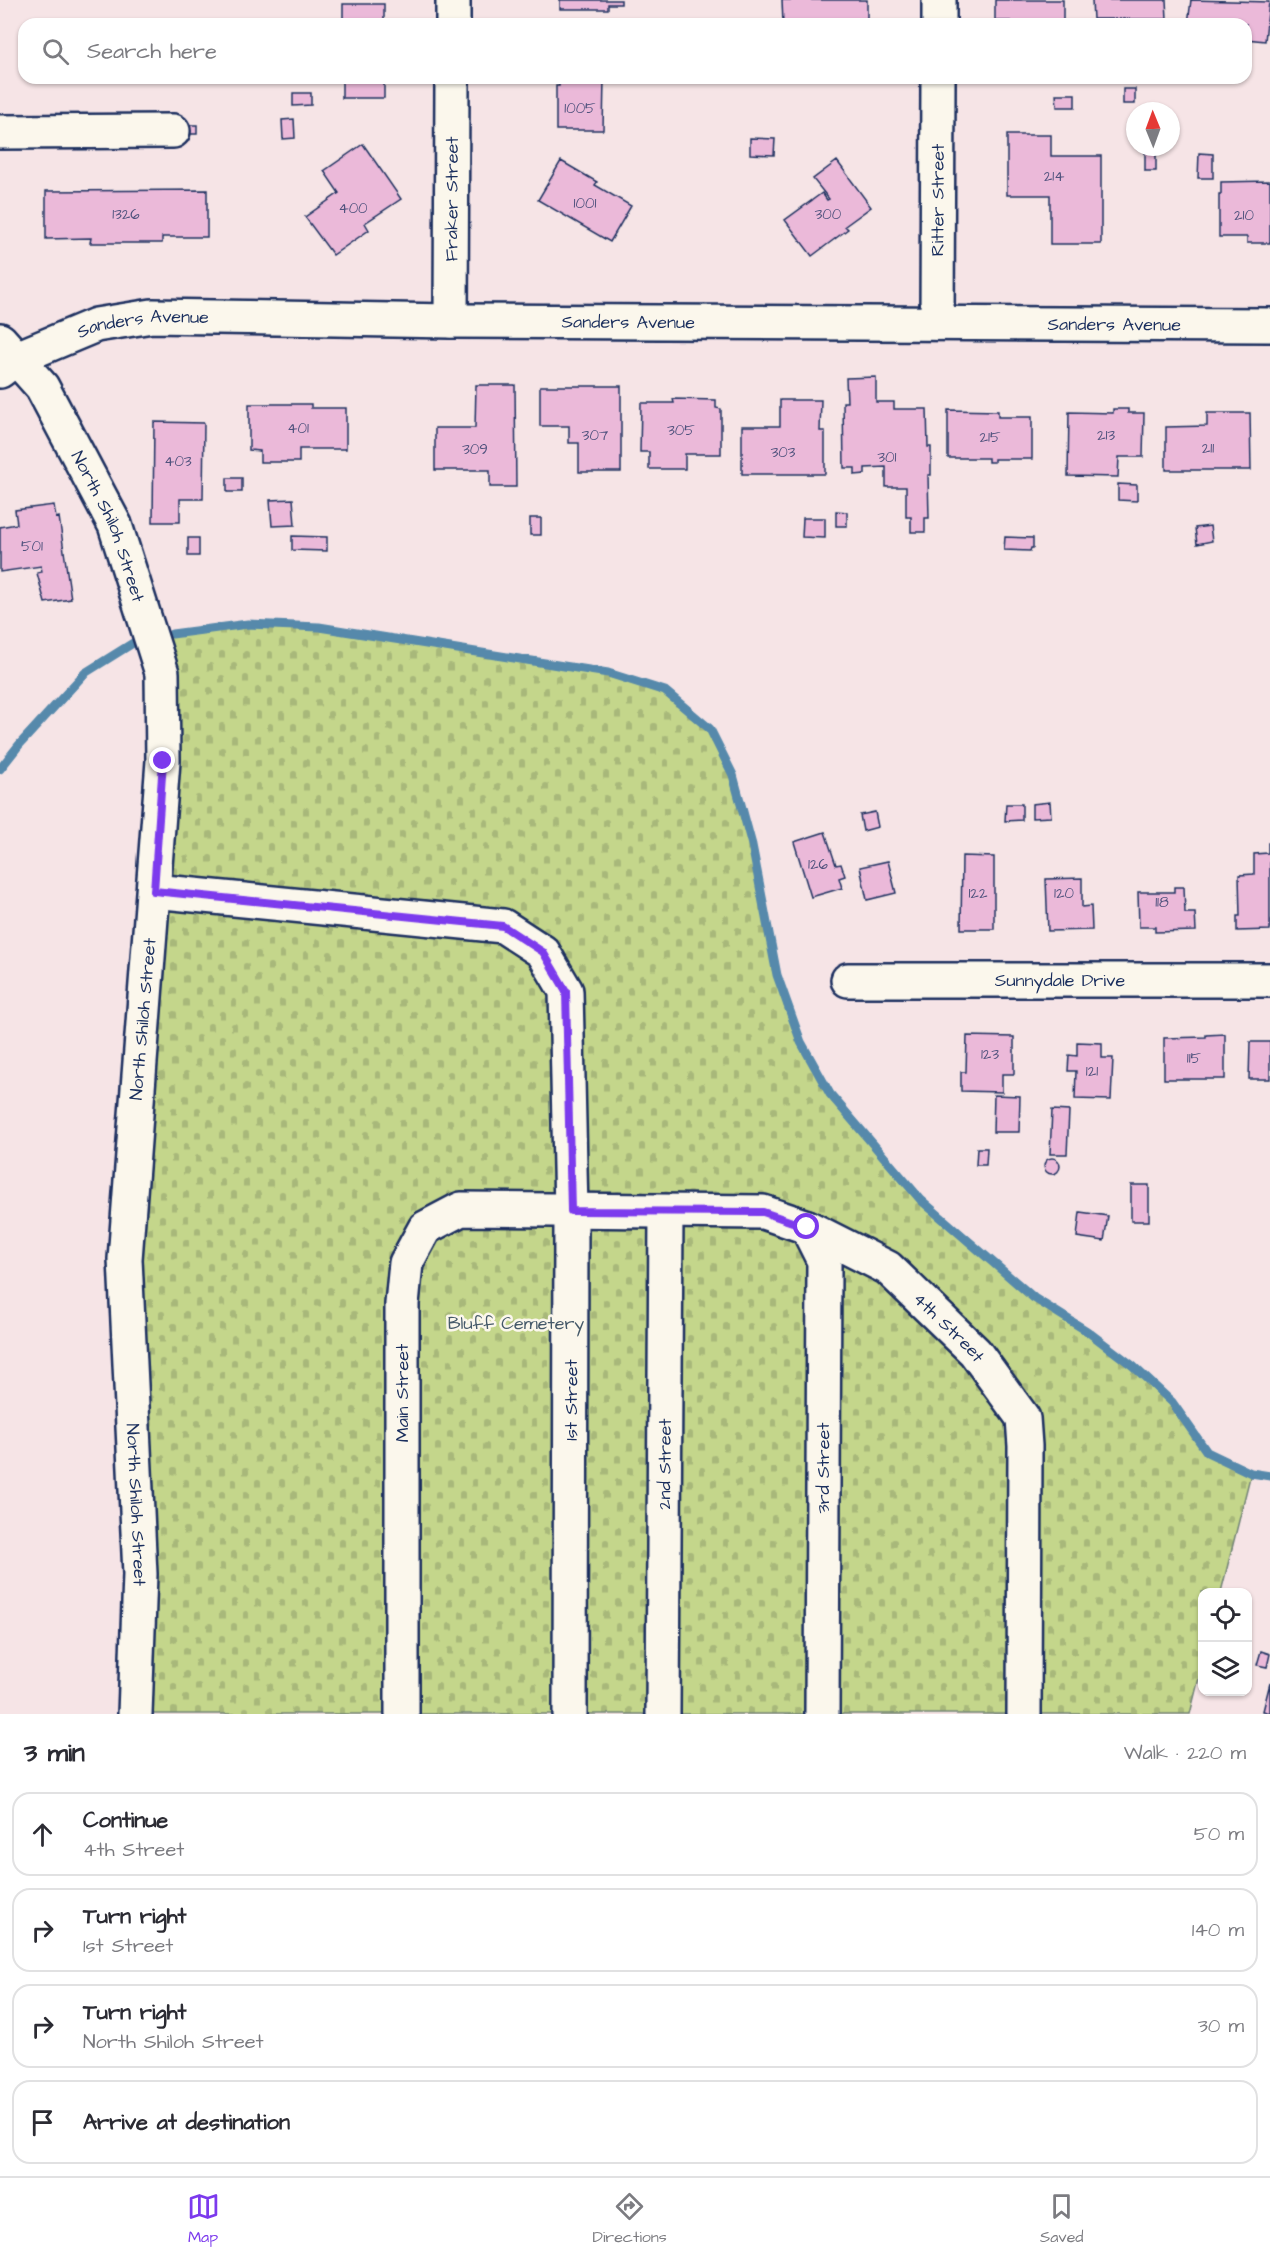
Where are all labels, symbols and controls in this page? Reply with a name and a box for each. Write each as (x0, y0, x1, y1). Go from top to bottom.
search box (18, 18, 1252, 84)
icon: search (39, 35, 72, 68)
text: Search here (87, 36, 217, 67)
house number: 1005 (564, 98, 596, 119)
north arrow (1126, 102, 1180, 156)
street label: Fraker Street (439, 136, 464, 262)
street label: Ritter Street (925, 143, 950, 256)
house number: 214 (1044, 166, 1064, 187)
house number: 1001 (574, 193, 596, 214)
house number: 400 (338, 198, 368, 219)
house number: 1326 (112, 204, 140, 225)
house number: 300 (815, 204, 842, 225)
house number: 210 (1234, 205, 1255, 226)
street label: Sanders Avenue (73, 303, 209, 344)
street label: Sanders Avenue (561, 309, 695, 335)
street label: Sanders Avenue (1047, 311, 1181, 337)
house number: 401 (287, 418, 309, 439)
house number: 305 (667, 420, 695, 441)
house number: 307 (582, 425, 608, 446)
house number: 213 (1097, 425, 1115, 446)
house number: 215 (979, 427, 1001, 448)
house number: 211 (1202, 438, 1214, 459)
house number: 309 (462, 439, 488, 460)
house number: 303 (771, 442, 796, 463)
street label: North Shiloh Street (65, 446, 151, 606)
house number: 301 (877, 447, 897, 468)
house number: 403 (164, 451, 192, 472)
house number: 501 (21, 536, 43, 557)
route end (149, 747, 175, 773)
house number: 126 (808, 854, 829, 875)
house number: 122 (968, 883, 988, 904)
house number: 120 (1054, 883, 1075, 904)
house number: 118 (1155, 892, 1169, 913)
street label: North Shiloh Street (123, 936, 163, 1101)
street label: Sunnydale Drive (995, 968, 1125, 994)
house number: 123 (981, 1044, 999, 1065)
house number: 115 (1187, 1048, 1202, 1069)
house number: 121 (1086, 1061, 1098, 1082)
route start (793, 1213, 819, 1239)
street label: 4th Street (908, 1286, 991, 1368)
park label: Bluff Cemetery (448, 1311, 584, 1337)
street label: Main Street (390, 1343, 415, 1442)
street label: 1st Street (559, 1359, 584, 1441)
street label: 2nd Street (652, 1418, 677, 1510)
street label: 3rd Street (811, 1422, 836, 1514)
street label: North Shiloh Street (120, 1423, 153, 1587)
map controls (1198, 1588, 1252, 1696)
button: locate (1198, 1588, 1252, 1642)
button: layers (1198, 1642, 1252, 1696)
text: 3 min (24, 1735, 85, 1771)
text: Walk · 220 m (1124, 1739, 1246, 1767)
text: Continue (83, 1805, 168, 1836)
icon: ahead (26, 1818, 59, 1851)
text: 50 m (1194, 1820, 1244, 1848)
text: 4th Street (83, 1836, 184, 1864)
text: Turn right (83, 1901, 186, 1932)
icon: right (26, 1914, 59, 1947)
text: 140 m (1192, 1916, 1244, 1944)
text: 1st Street (83, 1932, 173, 1960)
text: Turn right (83, 1997, 186, 2028)
icon: right (26, 2010, 59, 2043)
text: 30 m (1198, 2012, 1244, 2040)
text: North Shiloh Street (83, 2028, 264, 2056)
icon: arrive (26, 2106, 59, 2139)
text: Arrive at destination (83, 2107, 290, 2138)
tab: Map (187, 2190, 220, 2248)
tab: Directions (593, 2190, 667, 2248)
tab: Saved (1040, 2190, 1083, 2248)

